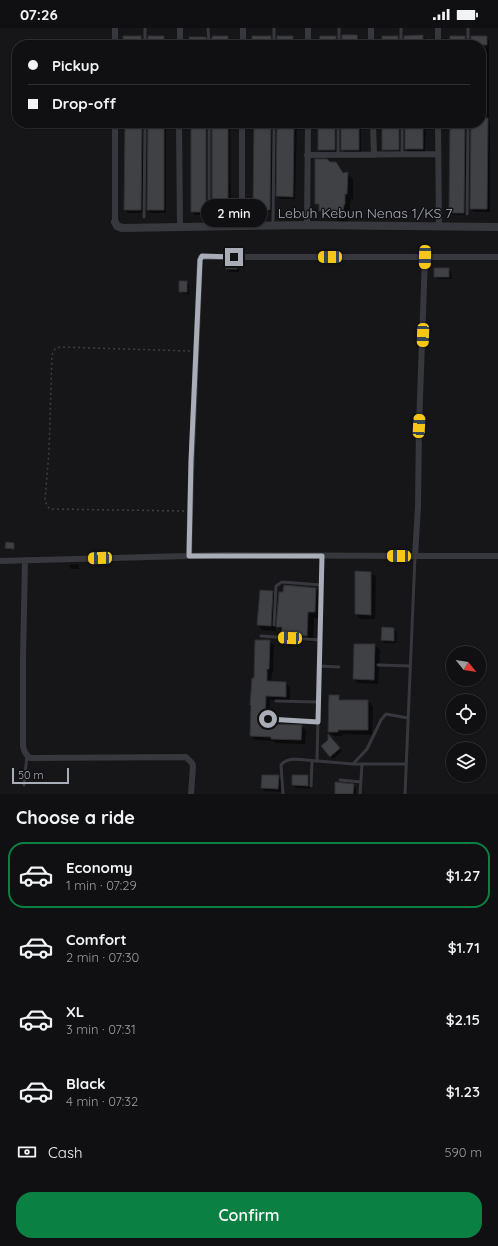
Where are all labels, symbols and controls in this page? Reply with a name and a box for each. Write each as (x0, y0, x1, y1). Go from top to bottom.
text: 07:26 (20, 5, 58, 24)
text: Pickup (52, 56, 99, 75)
text: Drop-off (52, 94, 116, 113)
callout: 2 min (201, 199, 267, 227)
street label: Lebuh Kebun Nenas 1/KS 7 (278, 204, 452, 222)
text: 2 min (217, 205, 251, 221)
car (419, 245, 431, 269)
route end (225, 248, 243, 266)
car (318, 251, 342, 263)
car (417, 323, 429, 347)
car (412, 414, 426, 438)
car (387, 550, 411, 562)
car (88, 552, 112, 564)
car (278, 631, 302, 645)
north arrow (446, 646, 486, 686)
map controls (446, 646, 486, 782)
button: locate (446, 694, 486, 734)
route start (259, 710, 277, 728)
button: layers (446, 742, 486, 782)
scale bar (12, 766, 69, 785)
text: 50 m (18, 768, 44, 782)
text: Choose a ride (16, 806, 135, 829)
icon: car (18, 857, 54, 893)
text: Economy (66, 858, 133, 877)
text: $1.27 (446, 866, 480, 885)
text: 1 min · 07:29 (66, 877, 137, 893)
icon: car (18, 929, 54, 965)
text: Comfort (66, 930, 127, 949)
text: $1.71 (448, 938, 480, 957)
text: 2 min · 07:30 (66, 949, 139, 965)
icon: car (18, 1001, 54, 1037)
text: XL (66, 1002, 84, 1021)
text: $2.15 (446, 1010, 480, 1029)
text: 3 min · 07:31 (66, 1021, 136, 1037)
icon: car (18, 1073, 54, 1109)
text: Black (66, 1074, 106, 1093)
text: $1.23 (446, 1082, 480, 1101)
text: 4 min · 07:32 (66, 1093, 138, 1109)
icon: cash (16, 1141, 38, 1163)
text: Cash (48, 1143, 82, 1162)
text: 590 m (445, 1144, 482, 1160)
button: Confirm (16, 1192, 482, 1238)

